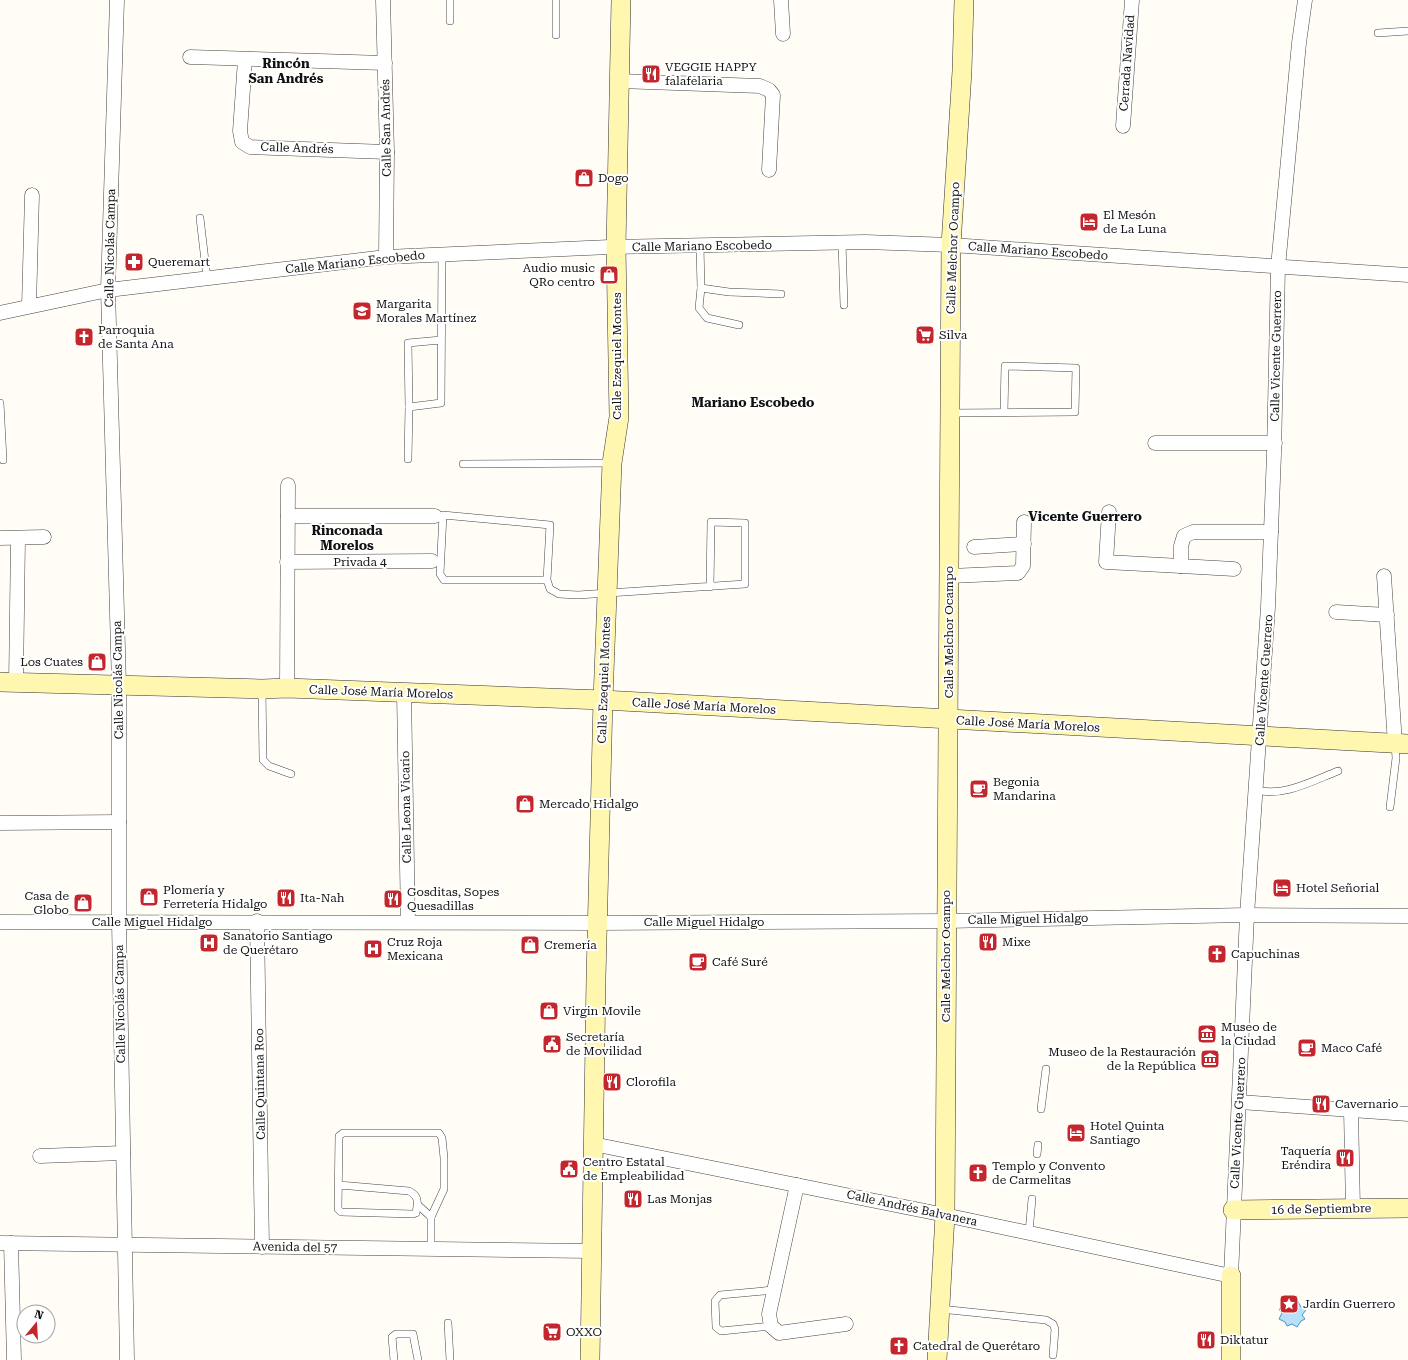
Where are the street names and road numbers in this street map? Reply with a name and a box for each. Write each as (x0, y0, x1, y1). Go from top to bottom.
street label: Cerrada Navidad (1117, 14, 1137, 112)
street label: Calle San Andrés (378, 79, 394, 177)
street label: Calle Andrés (260, 140, 334, 156)
street label: Calle Melchor Ocampo (944, 182, 962, 314)
street label: Calle Nicolás Campa (102, 188, 118, 308)
street label: Calle Mariano Escobedo (632, 238, 772, 254)
street label: Calle Mariano Escobedo (968, 239, 1108, 263)
street label: Calle Mariano Escobedo (284, 248, 426, 276)
street label: Calle Vicente Guerrero (1268, 290, 1284, 422)
street label: Calle Ezequiel Montes (610, 292, 624, 420)
street label: Privada 4 (333, 555, 387, 569)
street label: Calle Melchor Ocampo (942, 566, 956, 698)
street label: Calle Vicente Guerrero (1252, 614, 1276, 746)
street label: Calle Ezequiel Montes (595, 616, 613, 744)
street label: Calle Nicolás Campa (110, 620, 126, 740)
street label: Calle José María Morelos (309, 682, 454, 702)
street label: Calle José María Morelos (632, 695, 777, 717)
street label: Calle José María Morelos (956, 713, 1101, 735)
street label: Calle Leona Vicario (398, 751, 414, 863)
street label: Calle Melchor Ocampo (939, 890, 953, 1022)
street label: Calle Miguel Hidalgo (968, 911, 1088, 927)
street label: Calle Miguel Hidalgo (92, 915, 212, 929)
street label: Calle Miguel Hidalgo (644, 915, 764, 929)
street label: Calle Nicolás Campa (112, 944, 128, 1064)
street label: Calle Quintana Roo (252, 1028, 268, 1140)
street label: Calle Vicente Guerrero (1228, 1057, 1248, 1189)
street label: Calle Andrés Balvanera (845, 1187, 979, 1229)
street label: 16 de Septiembre (1271, 1201, 1372, 1217)
street label: Avenida del 57 (253, 1239, 338, 1255)

